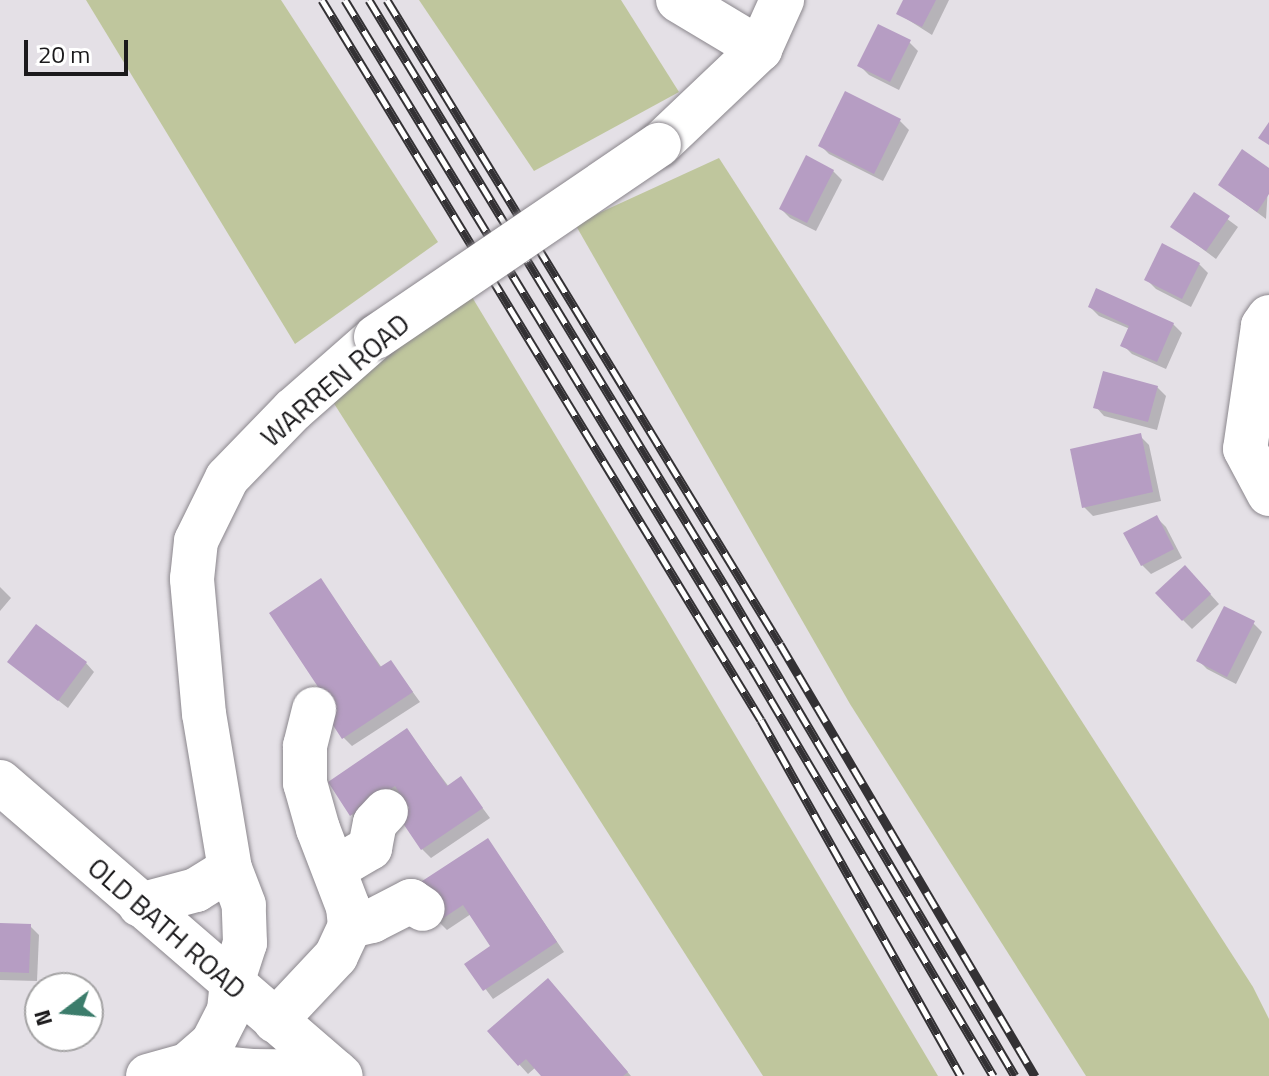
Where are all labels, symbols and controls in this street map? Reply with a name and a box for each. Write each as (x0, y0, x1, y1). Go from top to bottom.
scale bar (28, 24, 132, 74)
text: 20 m (38, 36, 90, 72)
street label: WARREN ROAD (254, 306, 416, 454)
street label: OLD BATH ROAD (81, 850, 253, 1006)
north arrow (24, 972, 104, 1052)
text: N (24, 1006, 61, 1030)

